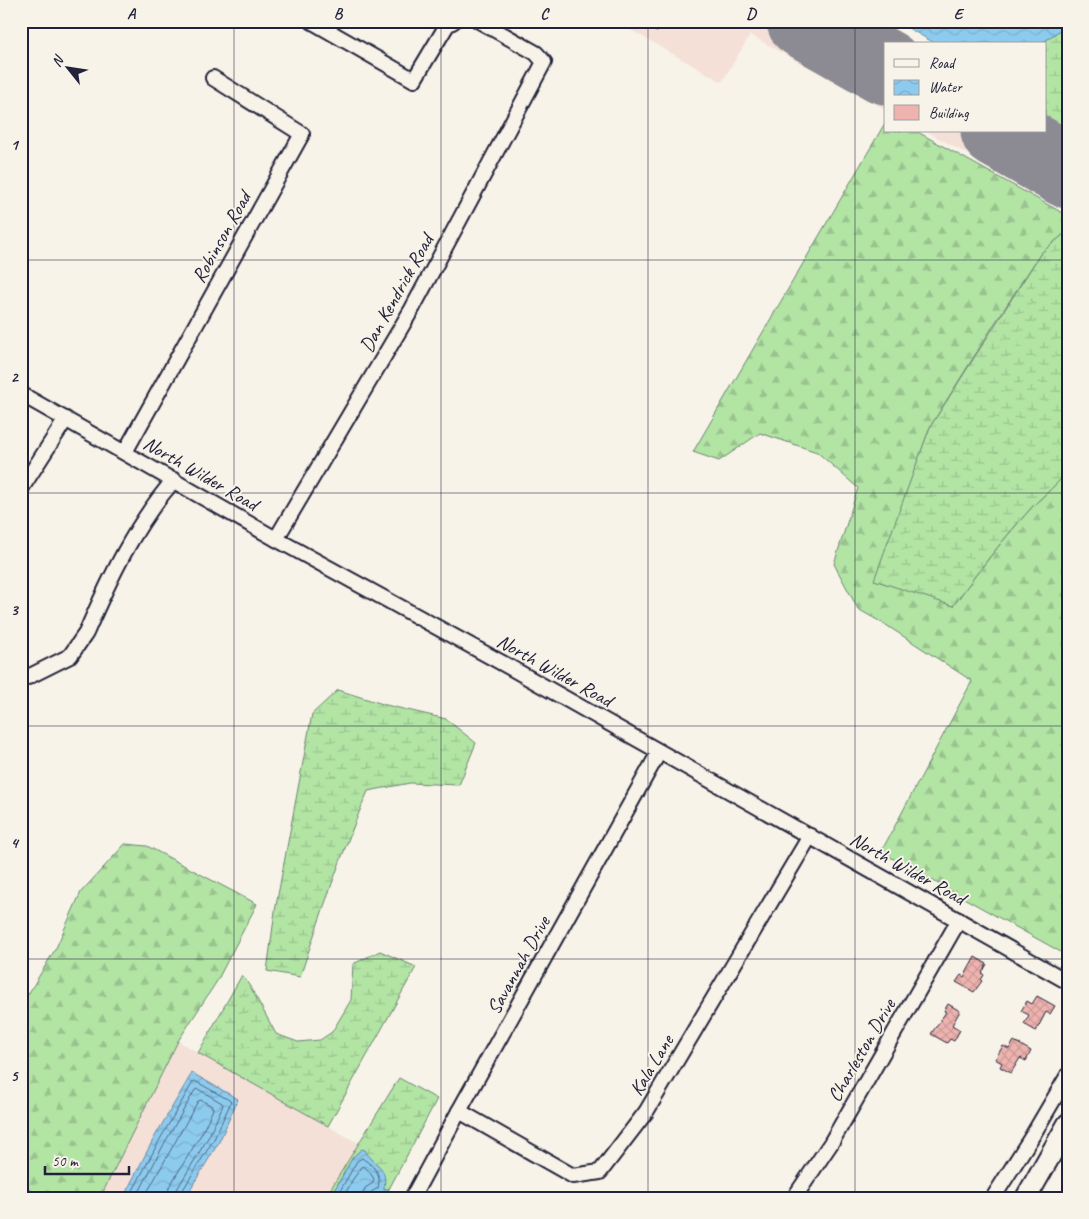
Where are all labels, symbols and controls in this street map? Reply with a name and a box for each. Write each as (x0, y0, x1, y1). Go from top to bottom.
text: A (127, 4, 137, 24)
text: B (334, 4, 344, 24)
text: C (540, 4, 550, 24)
text: D (746, 4, 757, 24)
text: E (954, 4, 965, 24)
north arrow (42, 42, 92, 92)
legend (884, 42, 1046, 132)
text: N (48, 52, 68, 70)
text: Road (929, 54, 956, 73)
text: Water (929, 78, 963, 97)
text: Building (929, 104, 969, 123)
text: 1 (10, 135, 19, 155)
street label: Robinson Road (186, 185, 258, 287)
street label: Dan Kendrick Road (354, 227, 440, 356)
text: 2 (10, 367, 19, 387)
street label: North Wilder Road (139, 431, 265, 518)
text: 3 (10, 600, 19, 620)
street label: North Wilder Road (493, 628, 620, 714)
street label: North Wilder Road (846, 826, 973, 912)
text: 4 (10, 833, 19, 853)
street label: Savannah Drive (481, 910, 556, 1019)
street label: Charleston Drive (822, 993, 902, 1106)
street label: Kala Lane (624, 1029, 680, 1100)
text: 5 (11, 1066, 20, 1086)
scale bar (45, 1144, 129, 1176)
text: 50 m (52, 1152, 79, 1171)

